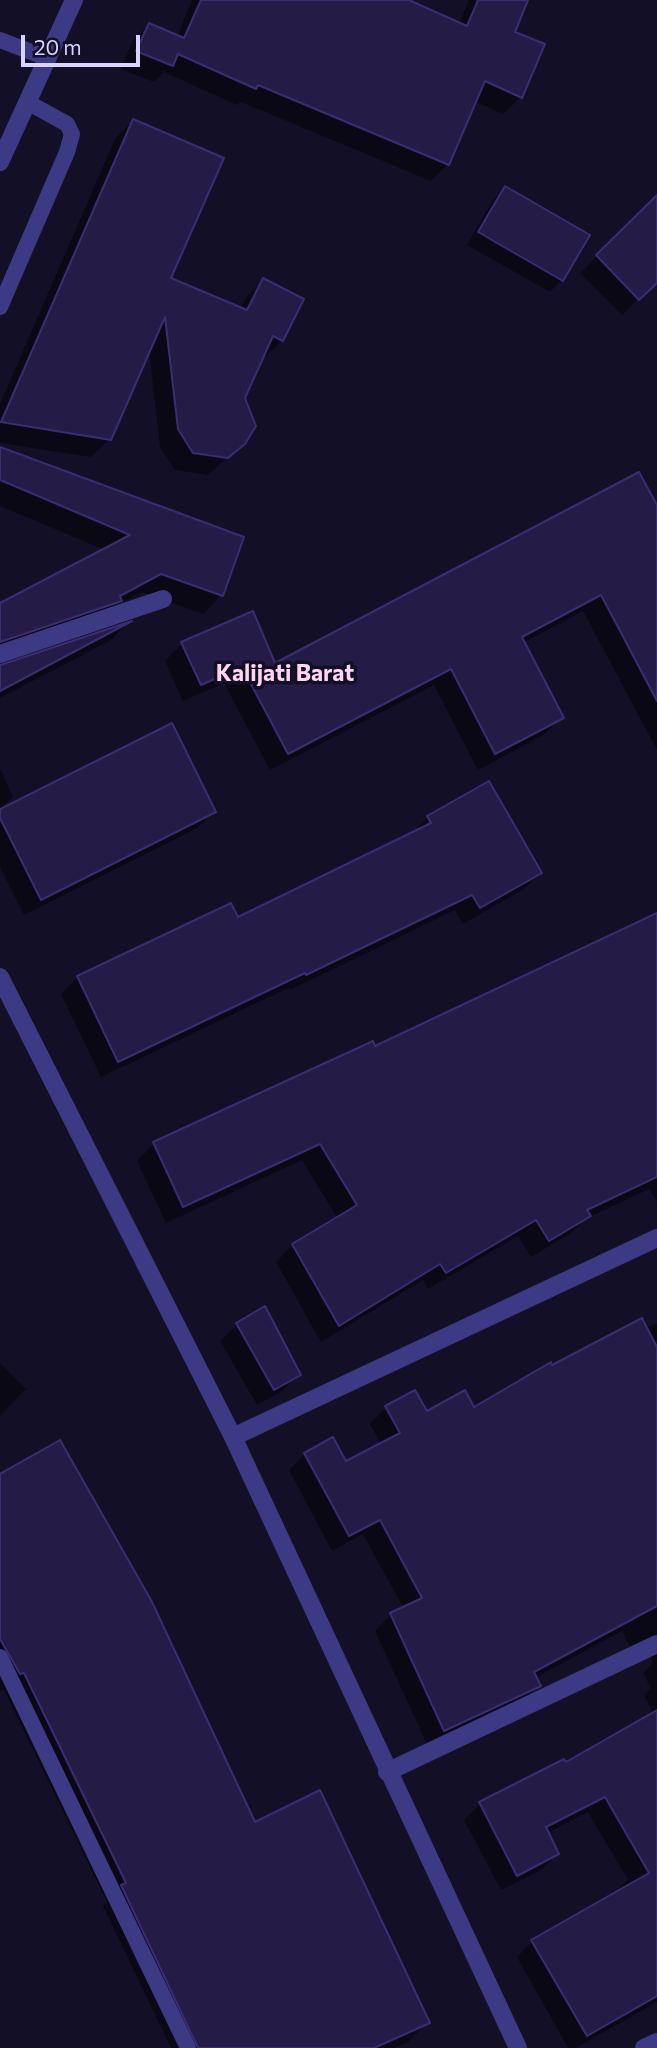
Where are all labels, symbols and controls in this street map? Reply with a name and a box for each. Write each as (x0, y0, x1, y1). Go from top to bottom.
scale bar (24, 21, 144, 65)
text: 20 m (34, 34, 82, 59)
district label: Kalijati Barat (216, 659, 354, 687)

